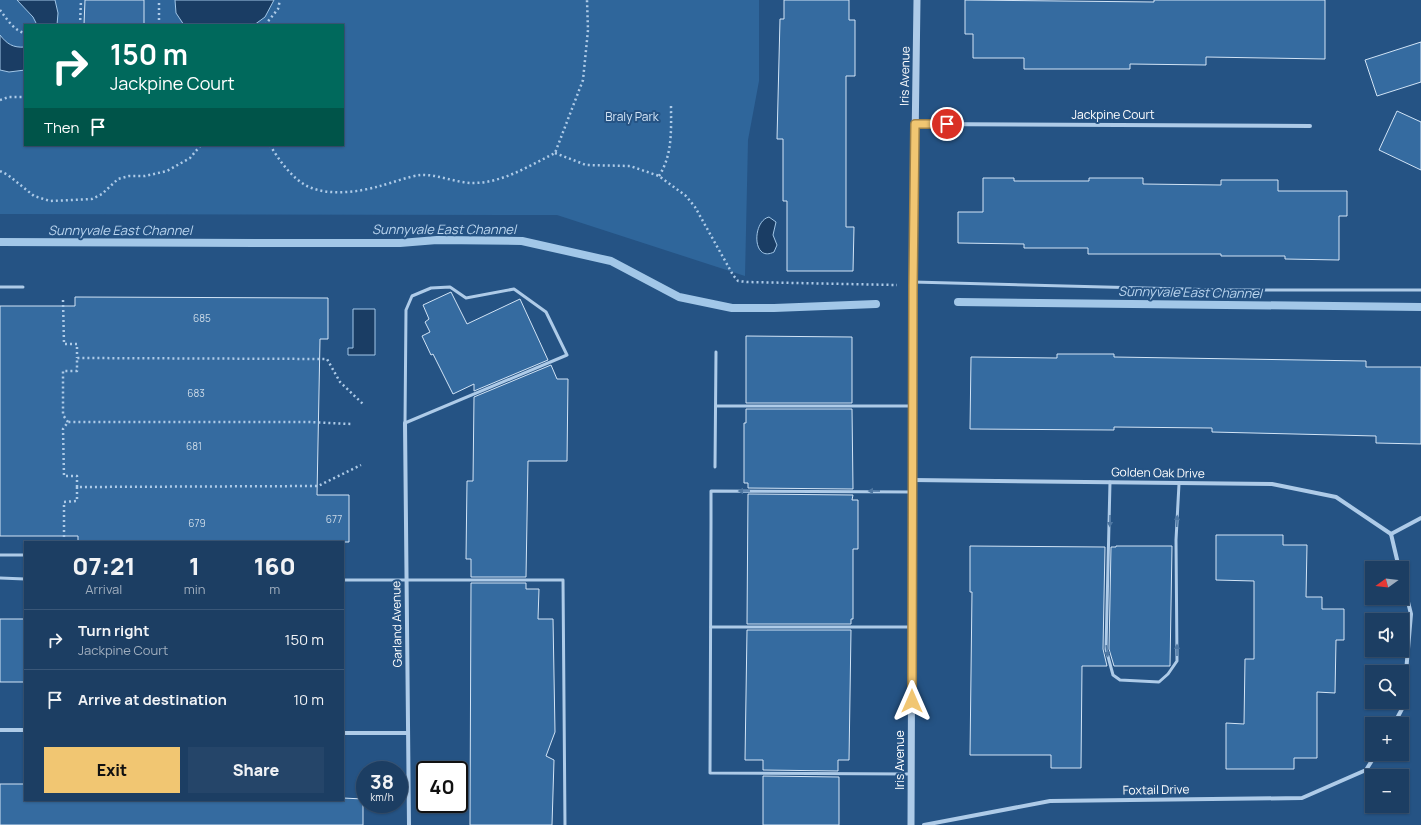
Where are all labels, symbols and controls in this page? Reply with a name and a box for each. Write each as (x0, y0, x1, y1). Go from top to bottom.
text: 150 m (110, 35, 188, 73)
icon: right (44, 40, 96, 92)
street label: Iris Avenue (895, 46, 914, 106)
text: Jackpine Court (110, 71, 235, 95)
street label: Jackpine Court (1071, 106, 1155, 123)
pin (930, 107, 964, 141)
park label: Braly Park (605, 108, 660, 125)
icon: arrive (936, 113, 958, 135)
icon: arrive (87, 116, 109, 138)
text: Then (44, 117, 79, 138)
water label: Sunnyvale East Channel (372, 220, 518, 238)
water label: Sunnyvale East Channel (48, 221, 194, 239)
water label: Sunnyvale East Channel (1118, 282, 1264, 302)
house number: 685 (193, 311, 211, 325)
house number: 683 (187, 386, 205, 400)
house number: 681 (186, 439, 202, 453)
street label: Golden Oak Drive (1111, 463, 1205, 482)
one-way arrow (737, 488, 750, 494)
one-way arrow (867, 488, 880, 494)
house number: 677 (326, 512, 342, 526)
one-way arrow (1174, 514, 1181, 527)
one-way arrow (1106, 515, 1113, 527)
house number: 679 (188, 516, 206, 530)
text: 07:21 (72, 549, 135, 582)
text: 1 (189, 549, 200, 582)
text: 160 (254, 549, 296, 582)
north arrow (1365, 561, 1409, 605)
map controls (1365, 561, 1409, 813)
text: Arrival (85, 580, 122, 598)
text: min (184, 580, 205, 598)
text: m (269, 580, 280, 598)
street label: Garland Avenue (387, 581, 406, 667)
button: sound (1365, 613, 1409, 657)
text: Turn right (78, 620, 149, 641)
icon: right (44, 629, 66, 651)
text: 150 m (285, 629, 324, 650)
text: Jackpine Court (78, 641, 168, 659)
one-way arrow (1174, 643, 1180, 656)
one-way arrow (1104, 645, 1110, 657)
button: search (1365, 665, 1409, 709)
position arrow (891, 680, 933, 722)
icon: arrive (44, 689, 66, 711)
text: Arrive at destination (78, 689, 227, 710)
text: 10 m (293, 689, 324, 710)
button: + (1365, 717, 1409, 761)
street label: Iris Avenue (891, 730, 908, 790)
button: Exit (44, 747, 180, 793)
button: Share (188, 747, 324, 793)
speed limit sign: 40 (416, 761, 468, 813)
text: 38 (370, 768, 394, 795)
button: − (1365, 769, 1409, 813)
street label: Foxtail Drive (1122, 780, 1189, 799)
text: km/h (370, 790, 394, 804)

